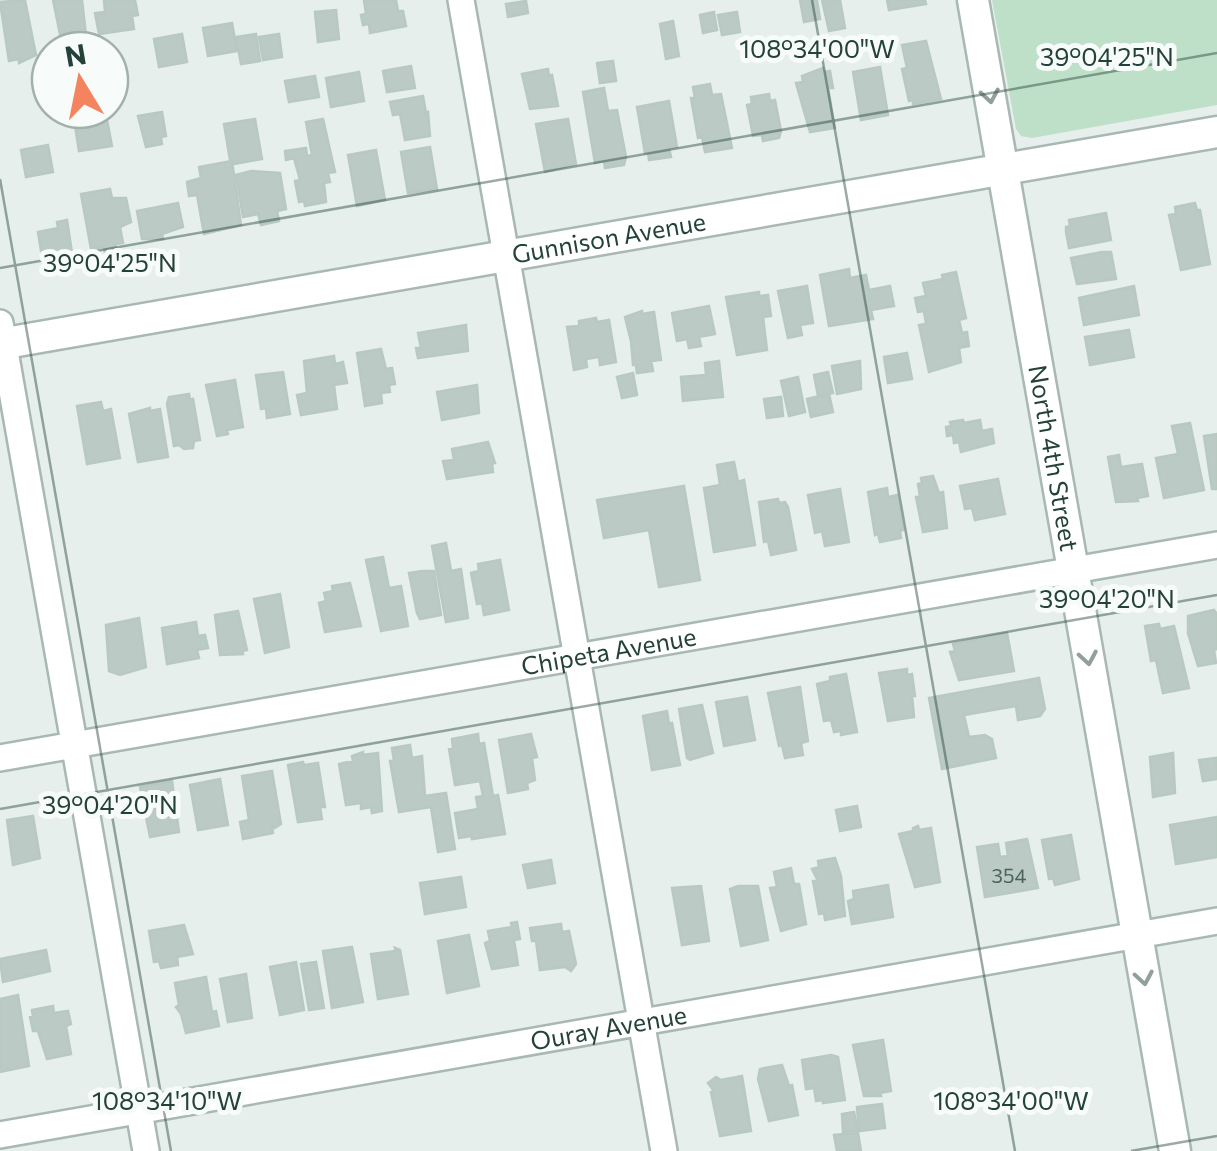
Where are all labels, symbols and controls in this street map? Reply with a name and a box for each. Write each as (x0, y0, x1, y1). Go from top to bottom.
north arrow (30, 30, 130, 130)
text: 108°34'00"W (739, 33, 895, 63)
text: N (62, 36, 89, 73)
text: 39°04'25"N (1040, 41, 1174, 71)
one-way arrow (979, 88, 1000, 104)
street label: Gunnison Avenue (509, 205, 708, 269)
text: 39°04'25"N (43, 247, 177, 277)
street label: North 4th Street (1023, 362, 1085, 553)
text: 39°04'20"N (1039, 583, 1175, 613)
street label: Chipeta Avenue (519, 620, 698, 681)
one-way arrow (1077, 649, 1098, 666)
text: 39°04'20"N (42, 789, 178, 819)
house number: 354 (992, 863, 1026, 887)
one-way arrow (1133, 969, 1154, 986)
street label: Ouray Avenue (528, 999, 689, 1055)
text: 108°34'10"W (92, 1085, 242, 1115)
text: 108°34'00"W (933, 1085, 1089, 1115)

